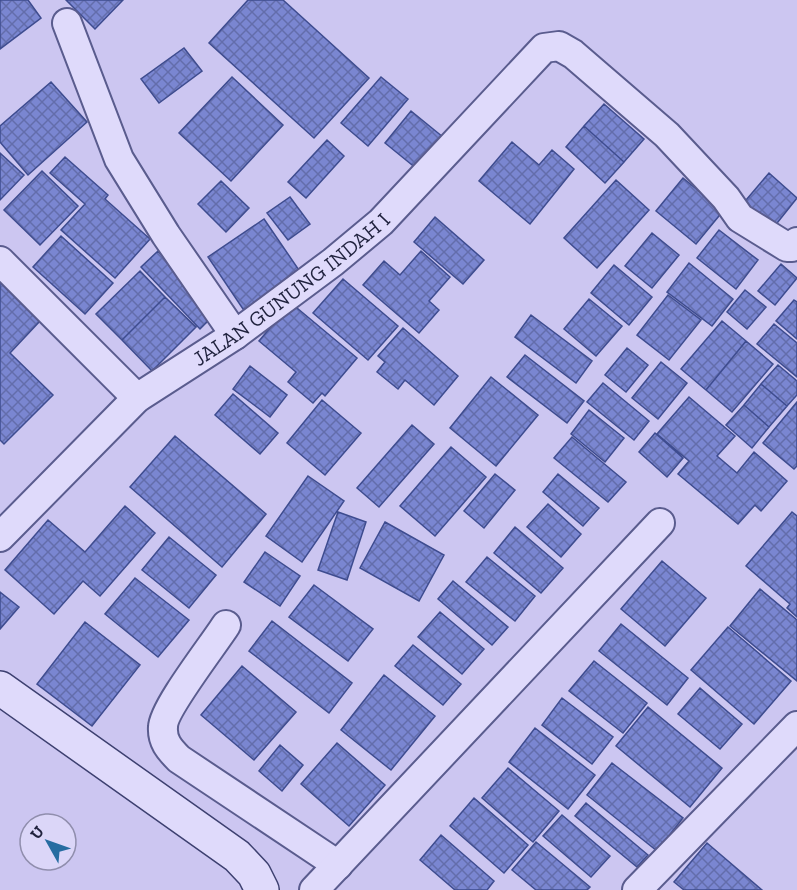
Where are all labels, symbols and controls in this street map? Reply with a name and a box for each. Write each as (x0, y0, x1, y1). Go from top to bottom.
street label: JALAN GUNUNG INDAH I (188, 208, 395, 371)
north arrow (18, 812, 78, 872)
text: U (26, 822, 48, 843)

